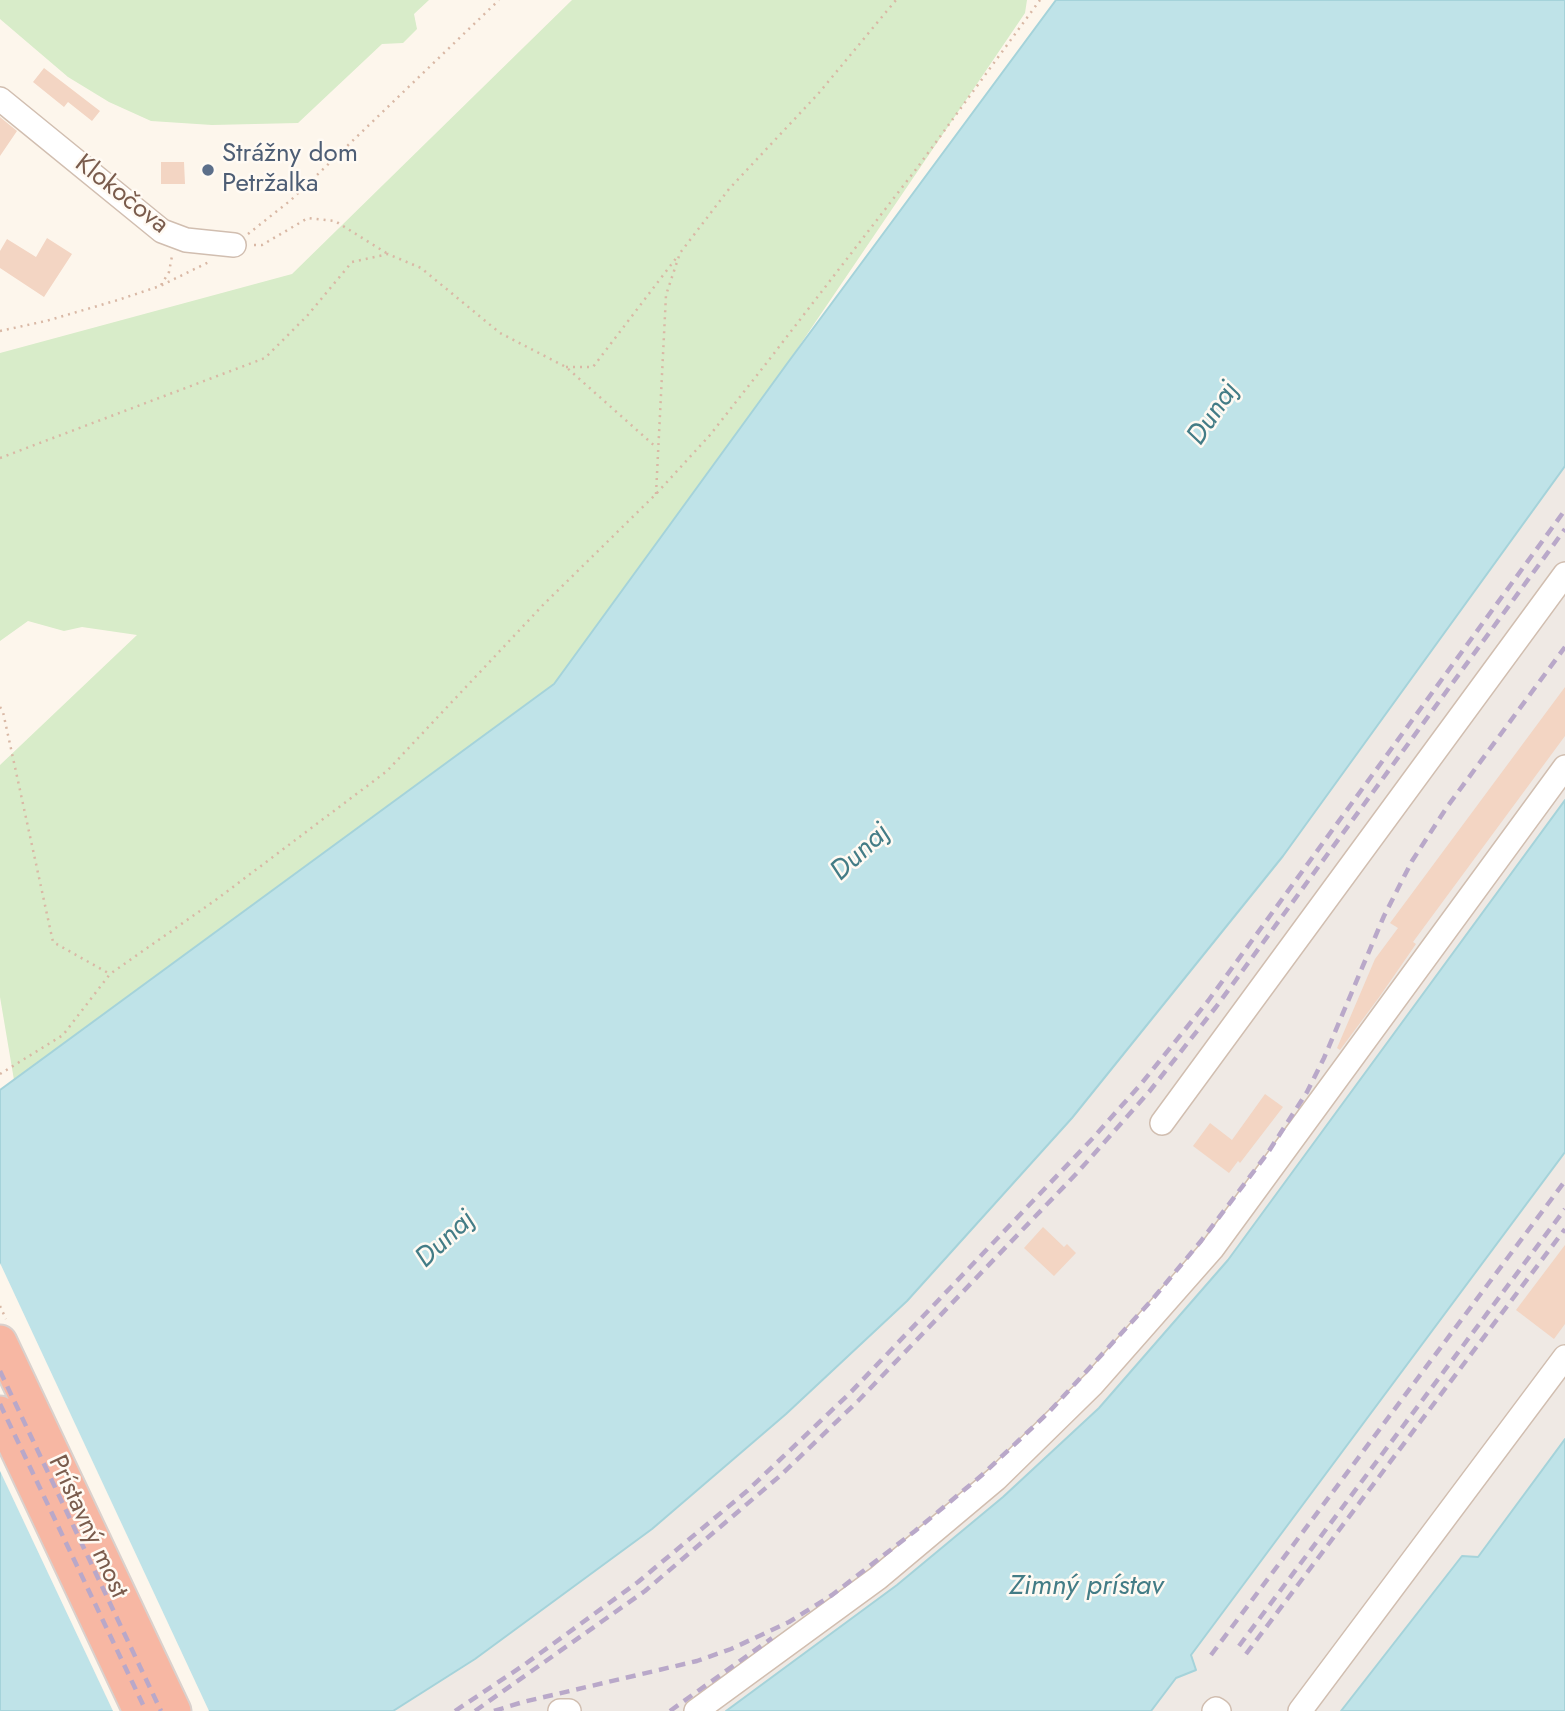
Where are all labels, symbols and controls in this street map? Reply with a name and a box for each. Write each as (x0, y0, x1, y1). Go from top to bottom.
place label: Strážny dom Petržalka (222, 139, 358, 200)
street label: Klokočova (68, 149, 174, 241)
marker: Strážny dom Petržalka (200, 162, 216, 178)
water label: Dunaj (1181, 376, 1247, 452)
water label: Dunaj (824, 817, 898, 889)
water label: Dunaj (409, 1204, 483, 1276)
street label: Prístavný most (40, 1451, 134, 1603)
water label: Zimný prístav (1009, 1570, 1163, 1604)

